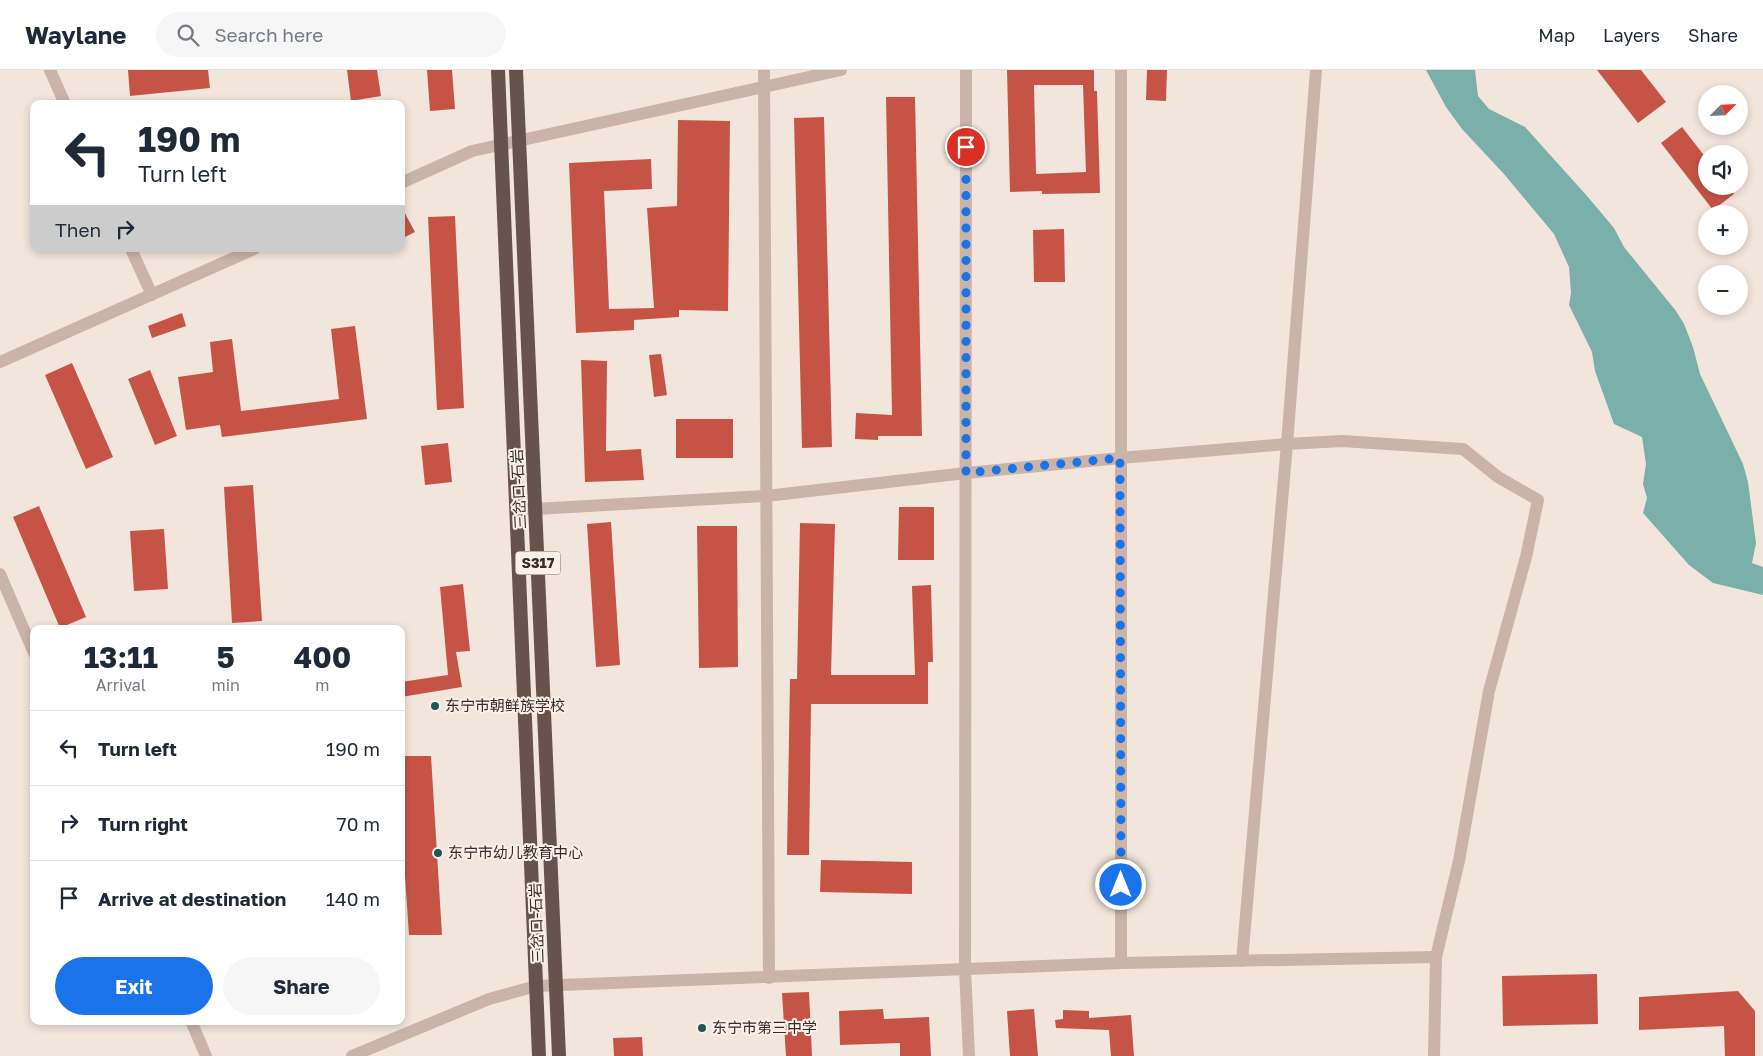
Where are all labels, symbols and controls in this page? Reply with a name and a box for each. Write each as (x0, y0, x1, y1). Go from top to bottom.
search box (156, 12, 506, 57)
text: Waylane (25, 20, 126, 49)
icon: search (174, 21, 202, 49)
text: Search here (214, 23, 323, 46)
text: Map (1538, 24, 1575, 46)
text: Layers (1603, 24, 1660, 46)
text: Share (1688, 24, 1738, 46)
north arrow (1698, 85, 1748, 135)
map controls (1698, 85, 1748, 315)
text: 190 m (138, 118, 240, 160)
icon: left (55, 120, 120, 185)
pin (945, 126, 987, 168)
icon: arrive (952, 133, 980, 161)
button: sound (1698, 145, 1748, 195)
text: Turn left (138, 160, 227, 187)
button: + (1698, 205, 1748, 255)
icon: right (111, 215, 139, 243)
text: Then (55, 218, 101, 241)
button: − (1698, 265, 1748, 315)
street label: 三岔口-石岩 (507, 448, 529, 530)
road number: S317 (516, 552, 560, 574)
text: 13:11 (84, 639, 158, 675)
text: 5 (217, 639, 235, 675)
text: 400 (294, 639, 351, 675)
text: Arrival (96, 675, 146, 695)
text: min (212, 675, 240, 695)
text: m (315, 675, 330, 695)
place label: 东宁市朝鲜族学校 (445, 696, 565, 714)
marker: 东宁市朝鲜族学校 (429, 700, 441, 712)
icon: left (55, 734, 83, 762)
text: Turn left (98, 737, 177, 760)
text: 190 m (326, 737, 380, 760)
icon: right (55, 809, 83, 837)
text: Turn right (98, 812, 188, 835)
text: 70 m (337, 812, 380, 835)
place label: 东宁市幼儿教育中心 (448, 843, 583, 861)
marker: 东宁市幼儿教育中心 (432, 847, 444, 859)
position arrow (1094, 858, 1146, 910)
street label: 三岔口-石岩 (526, 882, 546, 964)
icon: arrive (55, 884, 83, 912)
text: Arrive at destination (98, 887, 286, 910)
text: 140 m (326, 887, 380, 910)
button: Exit (55, 957, 213, 1015)
button: Share (223, 957, 380, 1015)
place label: 东宁市第三中学 (712, 1018, 817, 1036)
marker: 东宁市第三中学 (696, 1022, 708, 1034)

